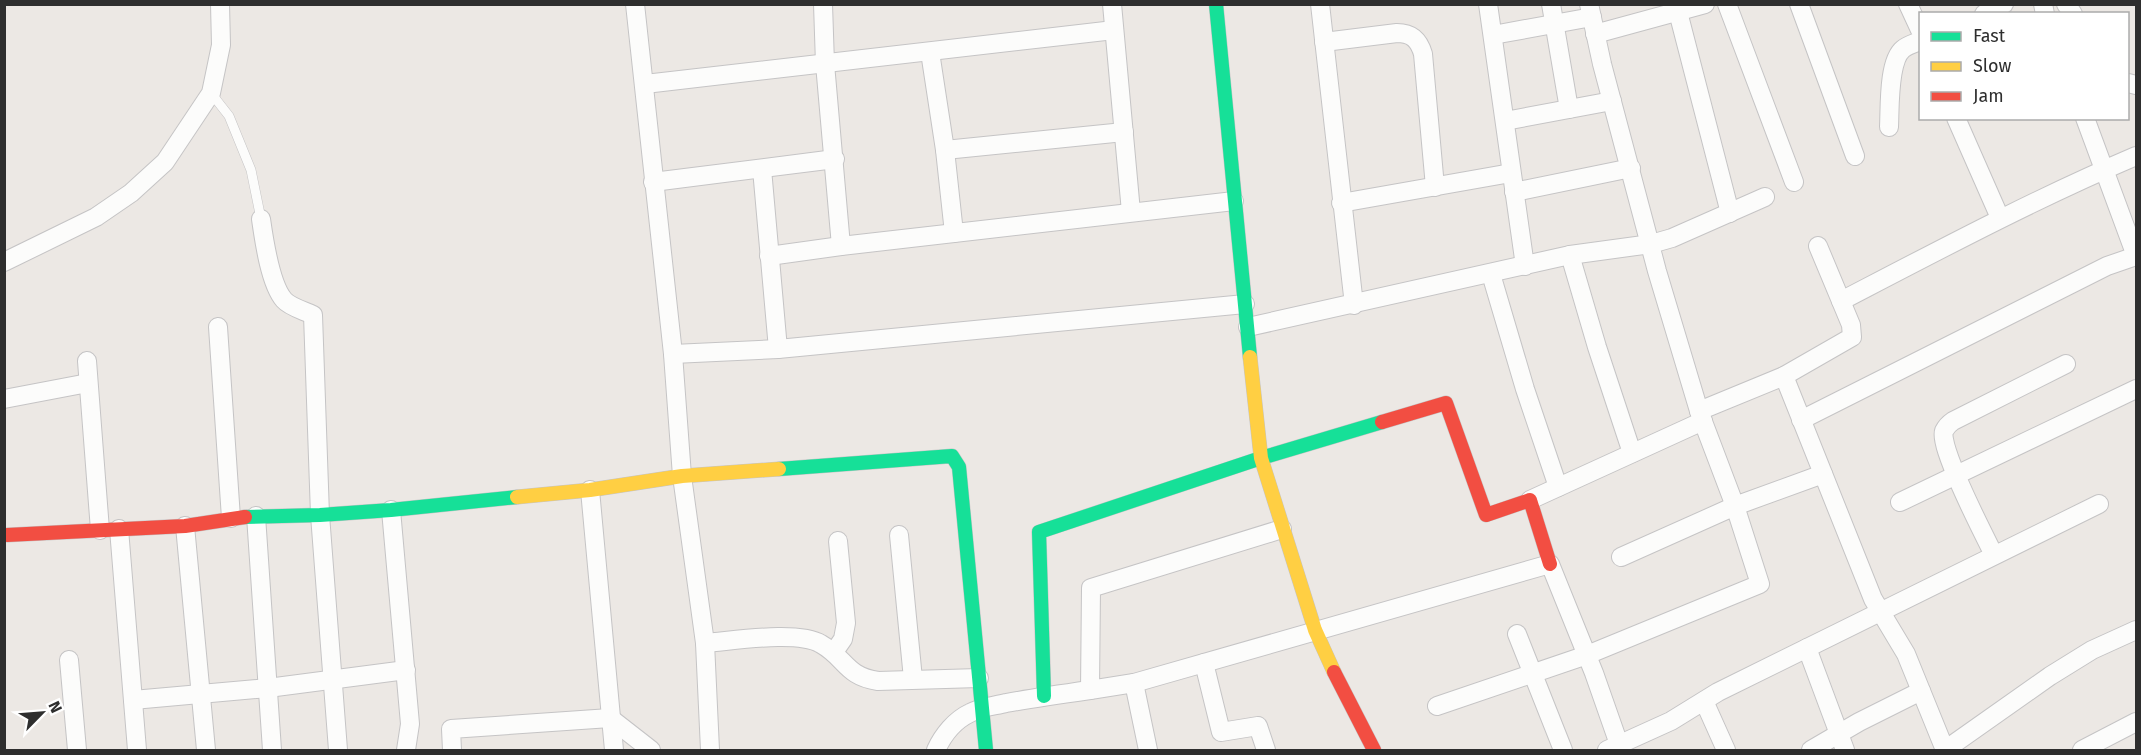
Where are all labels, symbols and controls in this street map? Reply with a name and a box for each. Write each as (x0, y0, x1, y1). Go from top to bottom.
legend (1919, 12, 2129, 120)
text: Fast (1973, 25, 2006, 47)
text: Slow (1973, 55, 2012, 77)
text: Jam (1973, 85, 2004, 107)
north arrow (12, 683, 72, 743)
text: N (44, 698, 66, 716)

